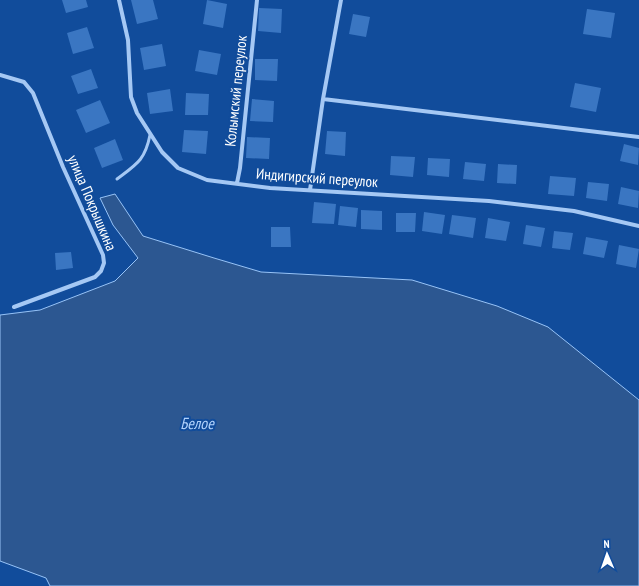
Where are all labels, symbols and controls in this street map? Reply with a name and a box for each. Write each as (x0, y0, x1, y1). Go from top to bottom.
street label: Колымский переулок (220, 34, 251, 147)
street label: улица Покрышкина (64, 152, 121, 254)
street label: Индигирский переулок (256, 164, 379, 191)
water label: Белое (180, 413, 215, 433)
north arrow (587, 534, 627, 574)
text: N (603, 537, 610, 551)

